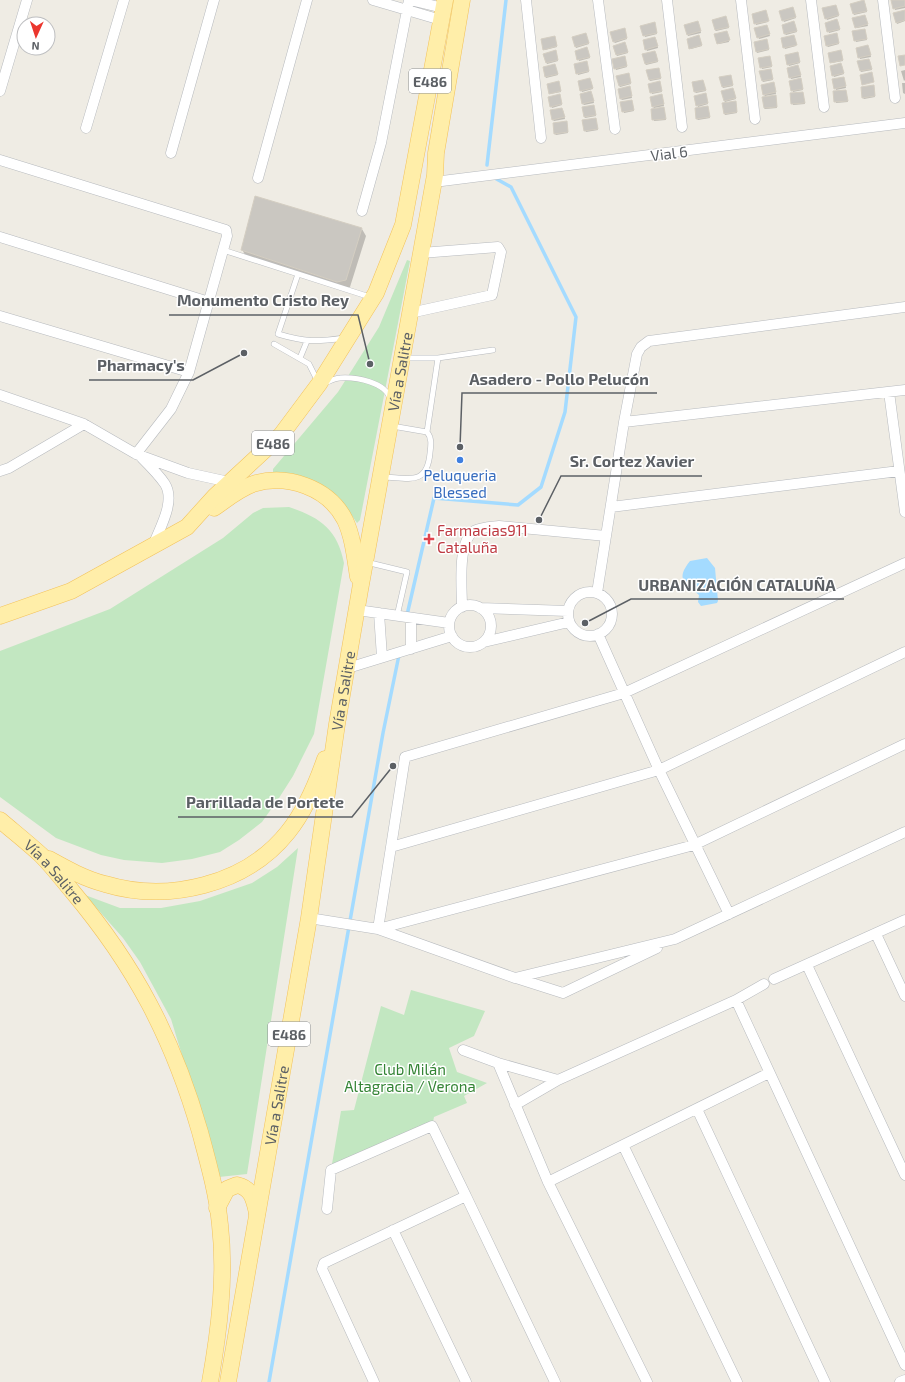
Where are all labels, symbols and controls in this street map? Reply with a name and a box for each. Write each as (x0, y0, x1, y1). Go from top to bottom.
north arrow (16, 16, 56, 56)
text: N (31, 40, 40, 53)
road number: E486 (409, 69, 451, 93)
street label: Vial 6 (649, 142, 689, 164)
callout: Monumento Cristo Rey (169, 287, 358, 315)
text: Monumento Cristo Rey (177, 290, 349, 310)
street label: Vía a Salitre (384, 330, 416, 413)
callout: Pharmacy's (89, 352, 193, 380)
text: Pharmacy's (97, 355, 185, 375)
callout: Asadero - Pollo Pelucón (462, 365, 657, 393)
text: Asadero - Pollo Pelucón (469, 369, 649, 388)
road number: E486 (252, 431, 294, 455)
callout: Sr. Cortez Xavier (561, 448, 702, 476)
text: Sr. Cortez Xavier (570, 451, 694, 470)
marker: Peluqueria Blessed (455, 455, 465, 465)
place label: Peluqueria Blessed (424, 466, 496, 501)
place label: Farmacias911 Cataluña (437, 521, 528, 556)
marker: Farmacias911 Cataluña (424, 534, 434, 544)
callout: URBANIZACIÓN CATALUÑA (631, 571, 844, 599)
text: URBANIZACIÓN CATALUÑA (638, 575, 836, 594)
street label: Vía a Salitre (327, 649, 358, 732)
callout: Parrillada de Portete (178, 789, 352, 817)
text: Parrillada de Portete (186, 792, 344, 811)
street label: Vía a Salitre (21, 836, 88, 908)
road number: E486 (268, 1022, 310, 1046)
park label: Club Milán Altagracia / Verona (344, 1060, 476, 1095)
street label: Vía a Salitre (261, 1064, 292, 1146)

